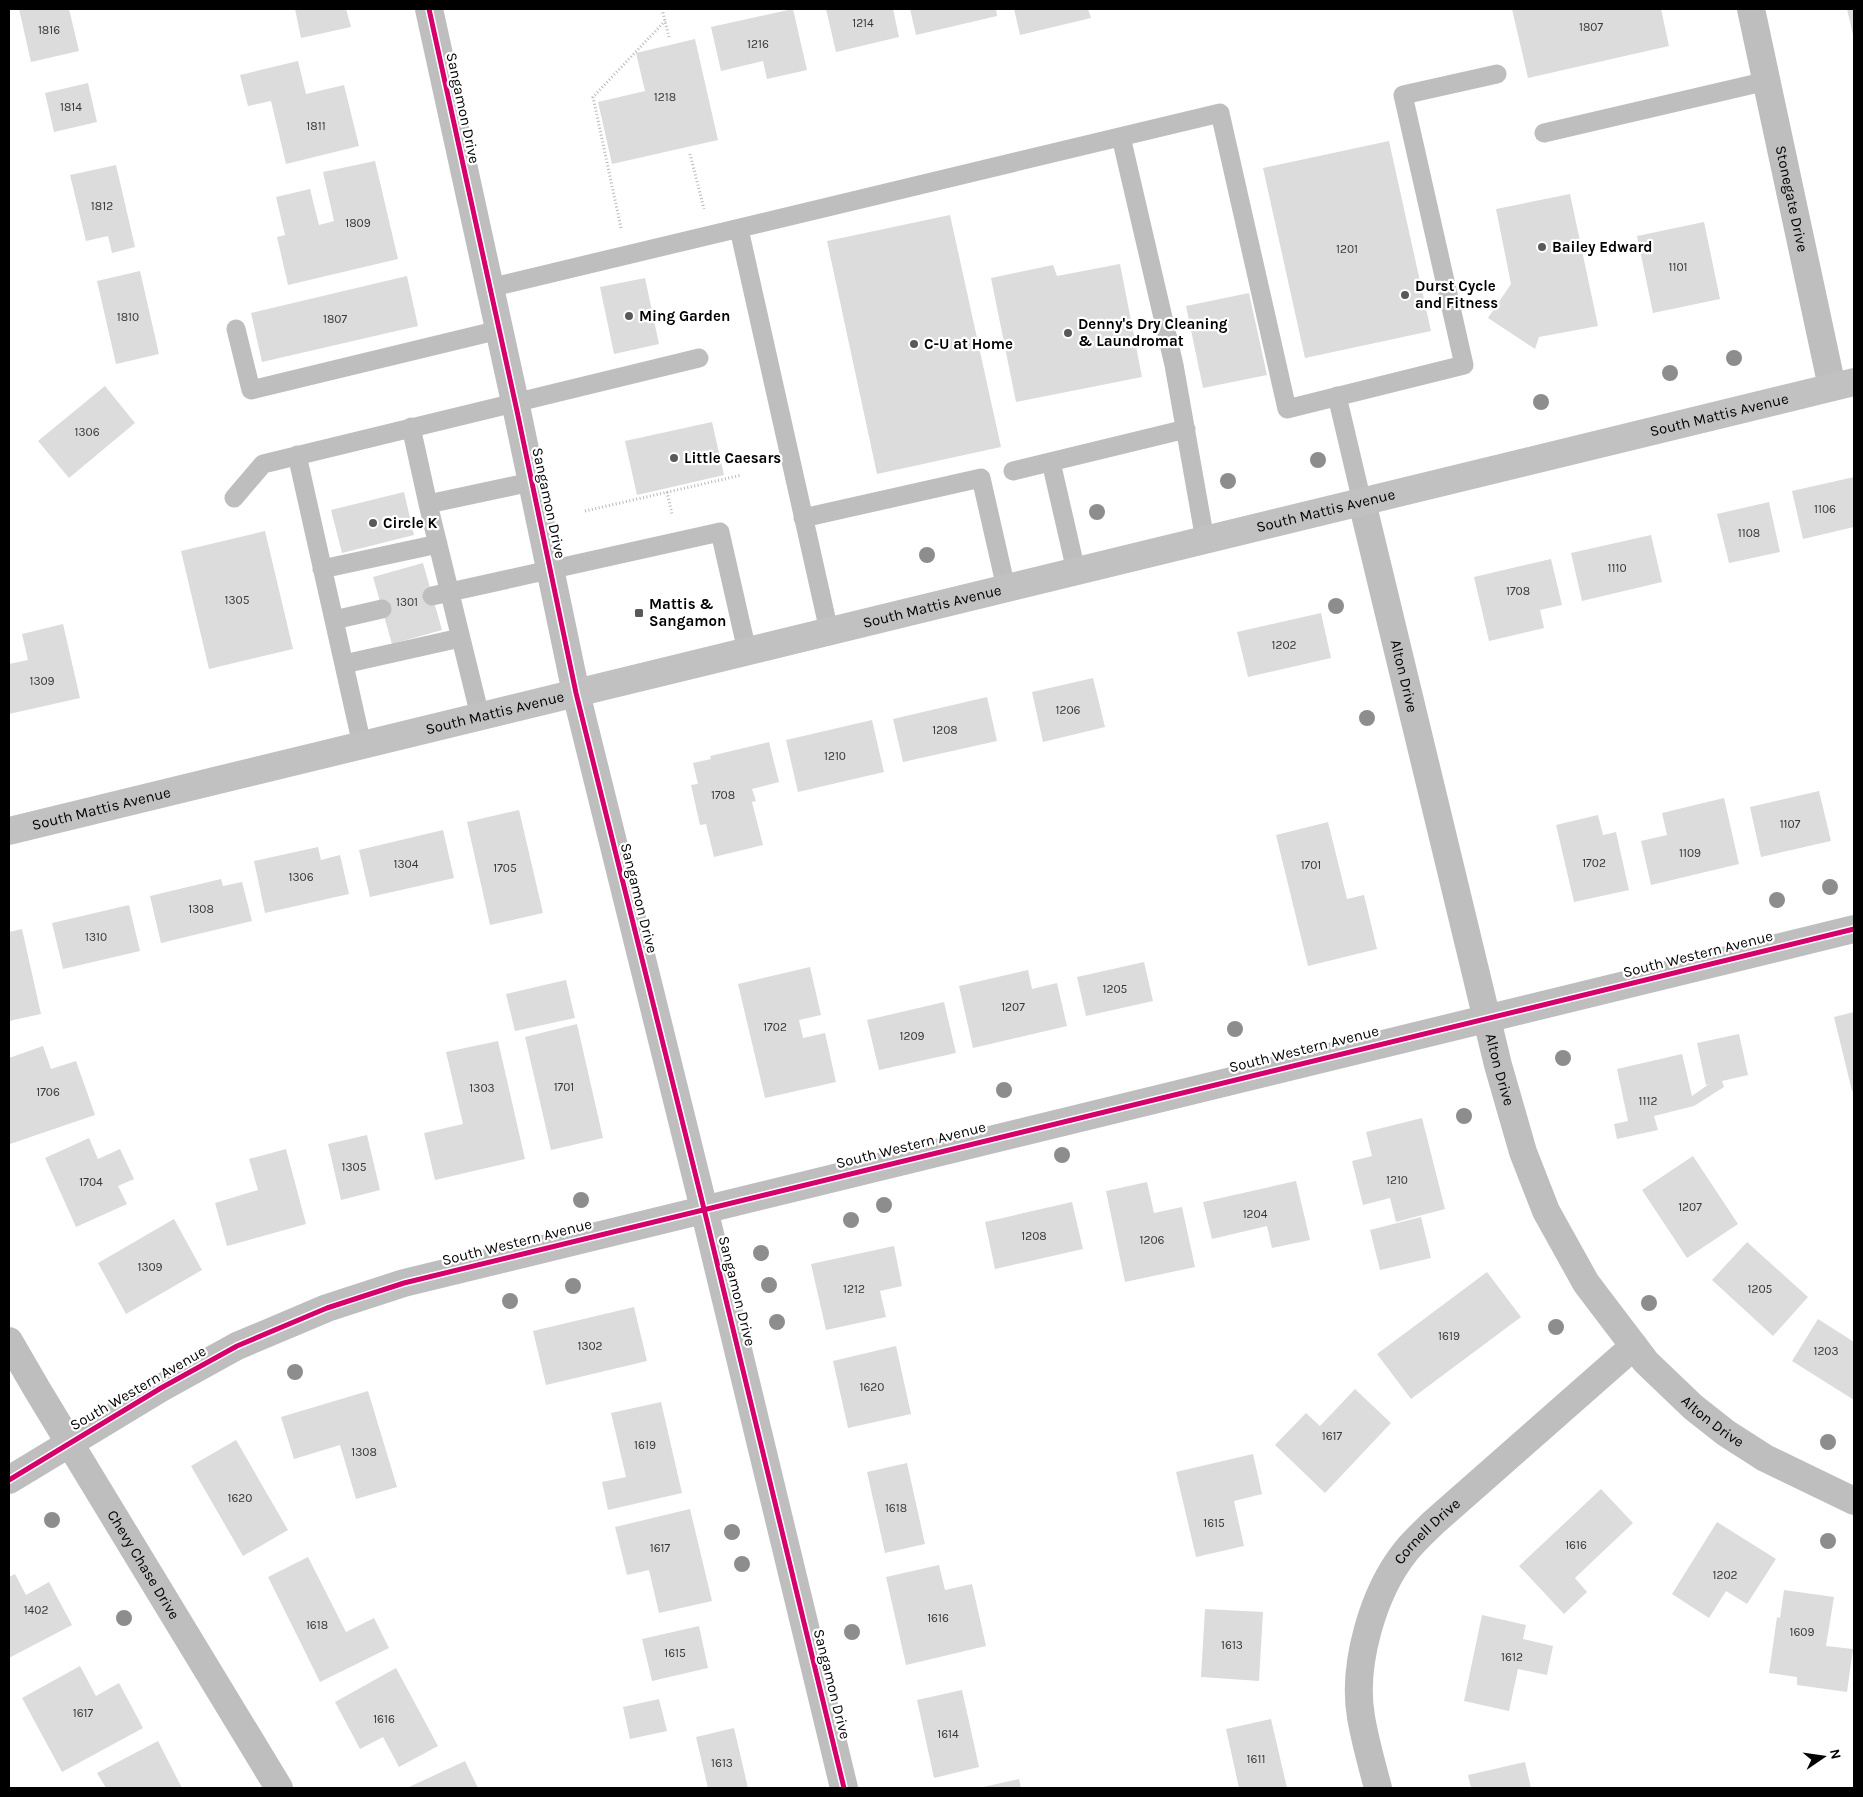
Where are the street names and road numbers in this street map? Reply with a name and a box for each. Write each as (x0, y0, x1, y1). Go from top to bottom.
street label: Sangamon Drive (442, 51, 484, 165)
street label: Stonegate Drive (1771, 144, 1812, 254)
street label: South Mattis Avenue (1648, 389, 1790, 440)
street label: Sangamon Drive (528, 446, 570, 560)
street label: South Mattis Avenue (1254, 485, 1397, 536)
street label: South Mattis Avenue (861, 581, 1003, 632)
street label: Alton Drive (1387, 638, 1422, 714)
street label: South Mattis Avenue (424, 687, 566, 738)
street label: South Mattis Avenue (30, 783, 173, 834)
street label: Sangamon Drive (617, 841, 661, 955)
street label: South Western Avenue (1621, 927, 1775, 981)
street label: South Western Avenue (1227, 1022, 1381, 1076)
street label: Alton Drive (1482, 1031, 1518, 1108)
street label: South Western Avenue (834, 1118, 988, 1172)
street label: South Western Avenue (440, 1215, 594, 1269)
street label: Sangamon Drive (715, 1234, 759, 1348)
street label: South Western Avenue (67, 1342, 209, 1434)
street label: Alton Drive (1677, 1392, 1747, 1451)
street label: Cornell Drive (1390, 1494, 1464, 1568)
street label: Chevy Chase Drive (103, 1507, 184, 1623)
street label: Sangamon Drive (810, 1627, 854, 1741)

